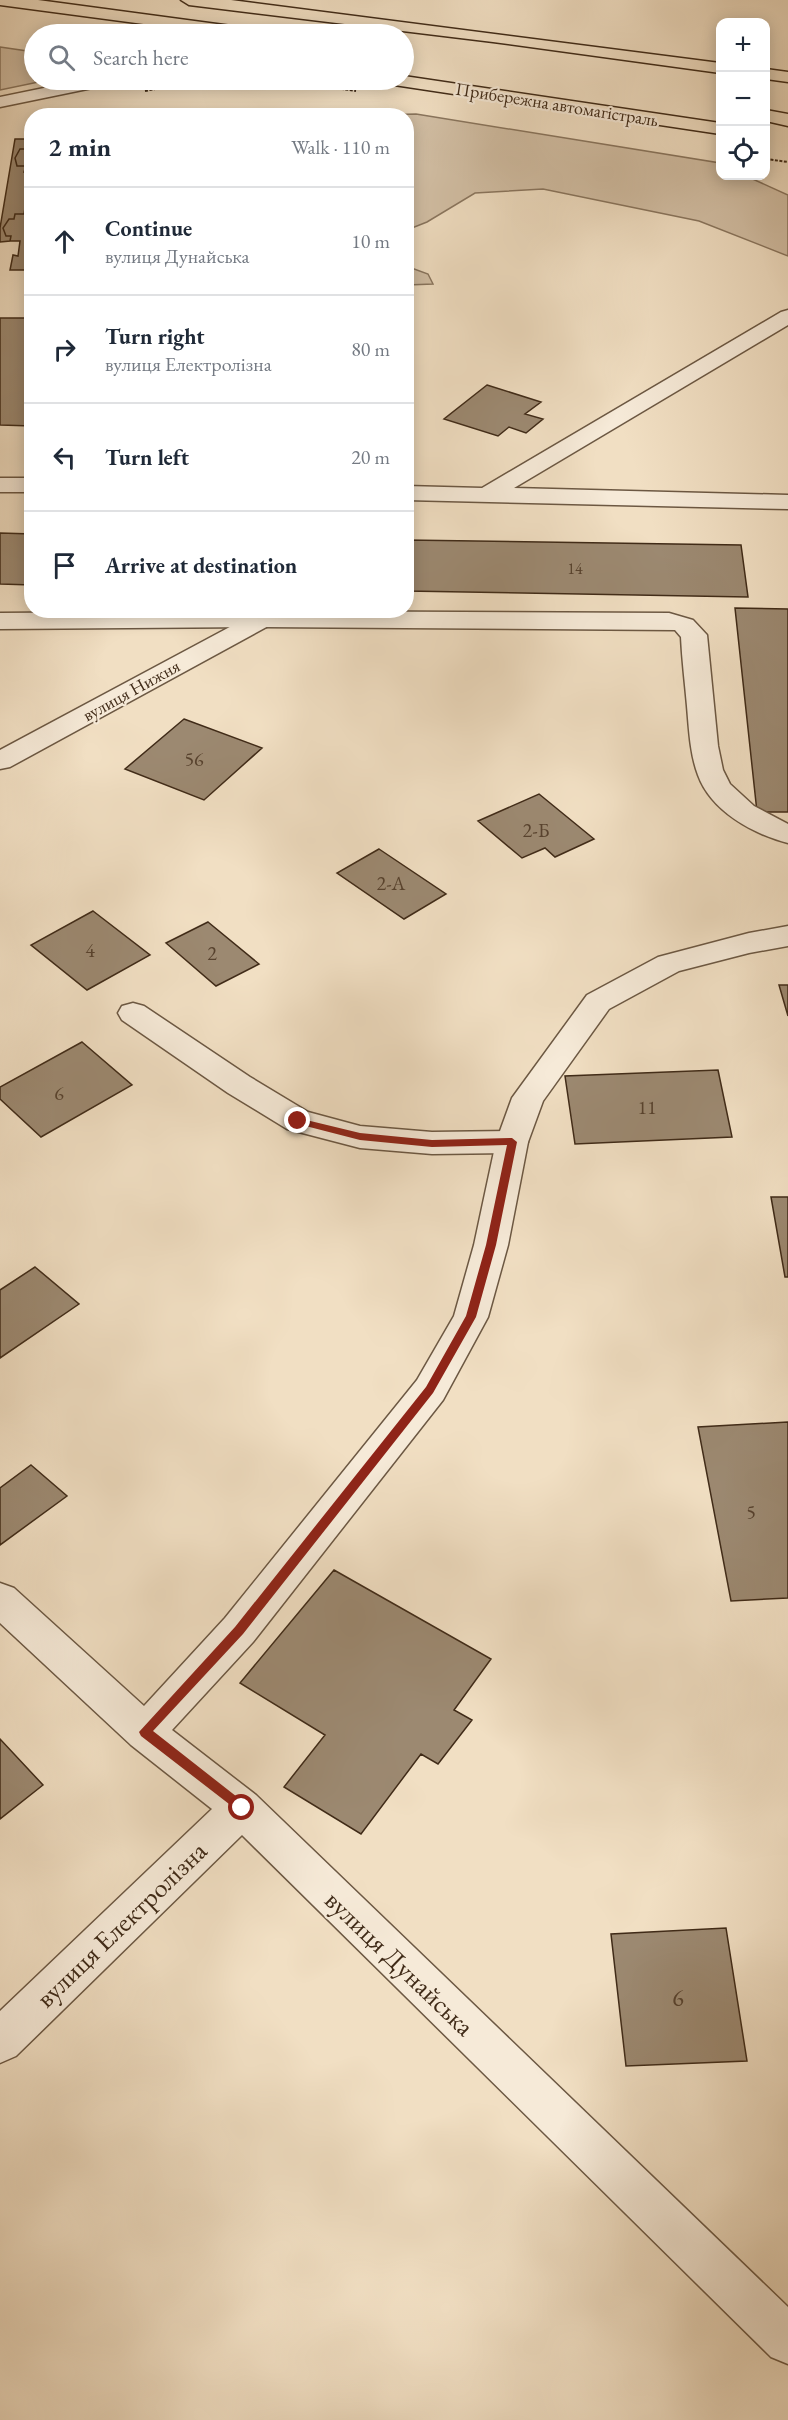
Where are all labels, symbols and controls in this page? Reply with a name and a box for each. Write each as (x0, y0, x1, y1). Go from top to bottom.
map controls (716, 18, 770, 180)
button: + (716, 18, 770, 72)
search box (24, 24, 414, 90)
icon: search (45, 41, 78, 74)
text: Search here (93, 43, 188, 72)
button: − (716, 72, 770, 126)
street label: Прибережна автомагістраль (454, 77, 660, 131)
button: locate (716, 126, 770, 180)
text: 2 min (48, 130, 111, 164)
text: Walk · 110 m (291, 134, 390, 160)
text: Continue (105, 214, 192, 243)
icon: ahead (48, 225, 81, 258)
text: 10 m (351, 228, 390, 254)
text: вулиця Дунайська (105, 243, 250, 269)
text: Turn right (105, 322, 204, 351)
icon: right (48, 333, 81, 366)
text: 80 m (351, 336, 390, 362)
text: вулиця Електролізна (105, 351, 272, 377)
icon: left (48, 441, 81, 474)
text: Turn left (105, 443, 189, 472)
text: 20 m (351, 444, 390, 470)
icon: arrive (48, 549, 81, 582)
text: Arrive at destination (105, 551, 297, 580)
house number: 14 (567, 558, 583, 579)
street label: вулиця Нижня (78, 654, 184, 726)
house number: 56 (184, 746, 204, 772)
house number: 2-Б (523, 817, 550, 843)
house number: 2-А (377, 870, 406, 896)
house number: 4 (85, 937, 95, 963)
house number: 2 (207, 940, 217, 966)
house number: 6 (54, 1080, 64, 1106)
house number: 11 (637, 1094, 657, 1120)
route end (284, 1107, 310, 1133)
house number: 5 (746, 1499, 756, 1525)
route start (228, 1794, 254, 1820)
street label: вулиця Електролізна (28, 1833, 214, 2015)
street label: вулиця Дунайська (318, 1883, 482, 2044)
house number: 6 (672, 1982, 684, 2013)

